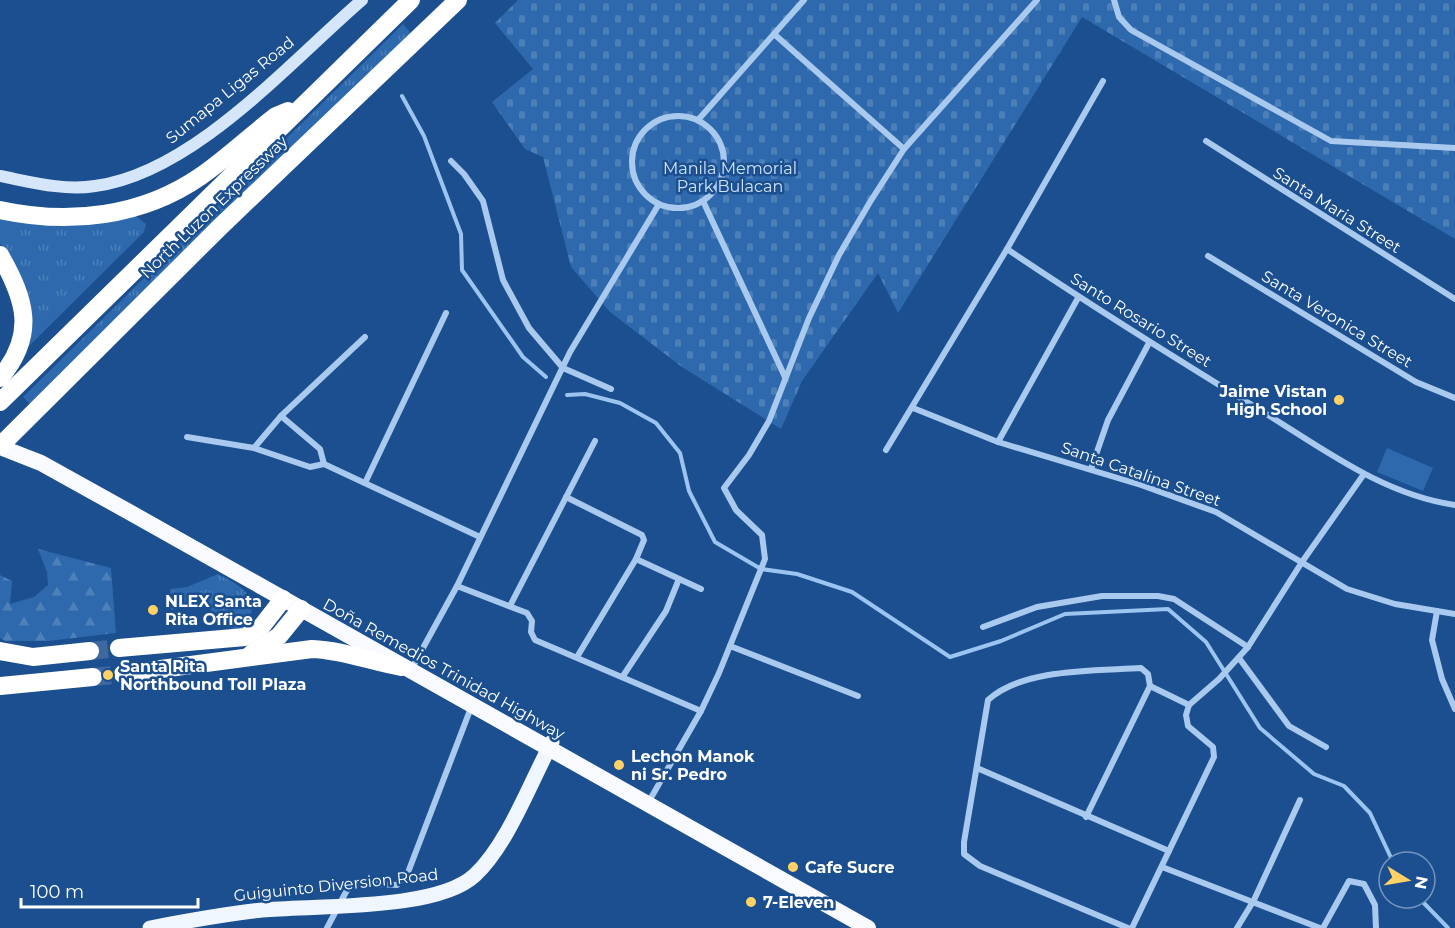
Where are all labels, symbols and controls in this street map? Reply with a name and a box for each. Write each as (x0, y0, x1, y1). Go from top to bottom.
street label: Sumapa Ligas Road (162, 32, 298, 148)
street label: North Luzon Expressway (137, 131, 292, 282)
park label: Manila Memorial Park Bulacan (663, 159, 797, 196)
street label: Santa Maria Street (1270, 163, 1405, 257)
street label: Santa Veronica Street (1258, 267, 1416, 372)
street label: Santo Rosario Street (1067, 269, 1215, 371)
place label: Jaime Vistan High School (1218, 382, 1327, 419)
marker: Jaime Vistan High School (1332, 393, 1346, 407)
street label: Santa Catalina Street (1059, 438, 1224, 510)
place label: NLEX Santa Rita Office (165, 592, 262, 629)
street label: Doña Remedios Trinidad Highway (320, 594, 568, 744)
marker: NLEX Santa Rita Office (146, 603, 160, 617)
place label: Santa Rita Northbound Toll Plaza (120, 657, 306, 694)
marker: Santa Rita Northbound Toll Plaza (101, 668, 115, 682)
place label: Lechon Manok ni Sr. Pedro (631, 747, 755, 784)
marker: Lechon Manok ni Sr. Pedro (612, 758, 626, 772)
north arrow (1377, 850, 1437, 910)
place label: Cafe Sucre (805, 858, 895, 877)
marker: Cafe Sucre (786, 860, 800, 874)
street label: Guiguinto Diversion Road (233, 865, 439, 905)
scale bar (21, 871, 198, 909)
text: N (1411, 875, 1432, 891)
text: 100 m (30, 881, 84, 903)
place label: 7-Eleven (763, 893, 834, 912)
marker: 7-Eleven (744, 895, 758, 909)

